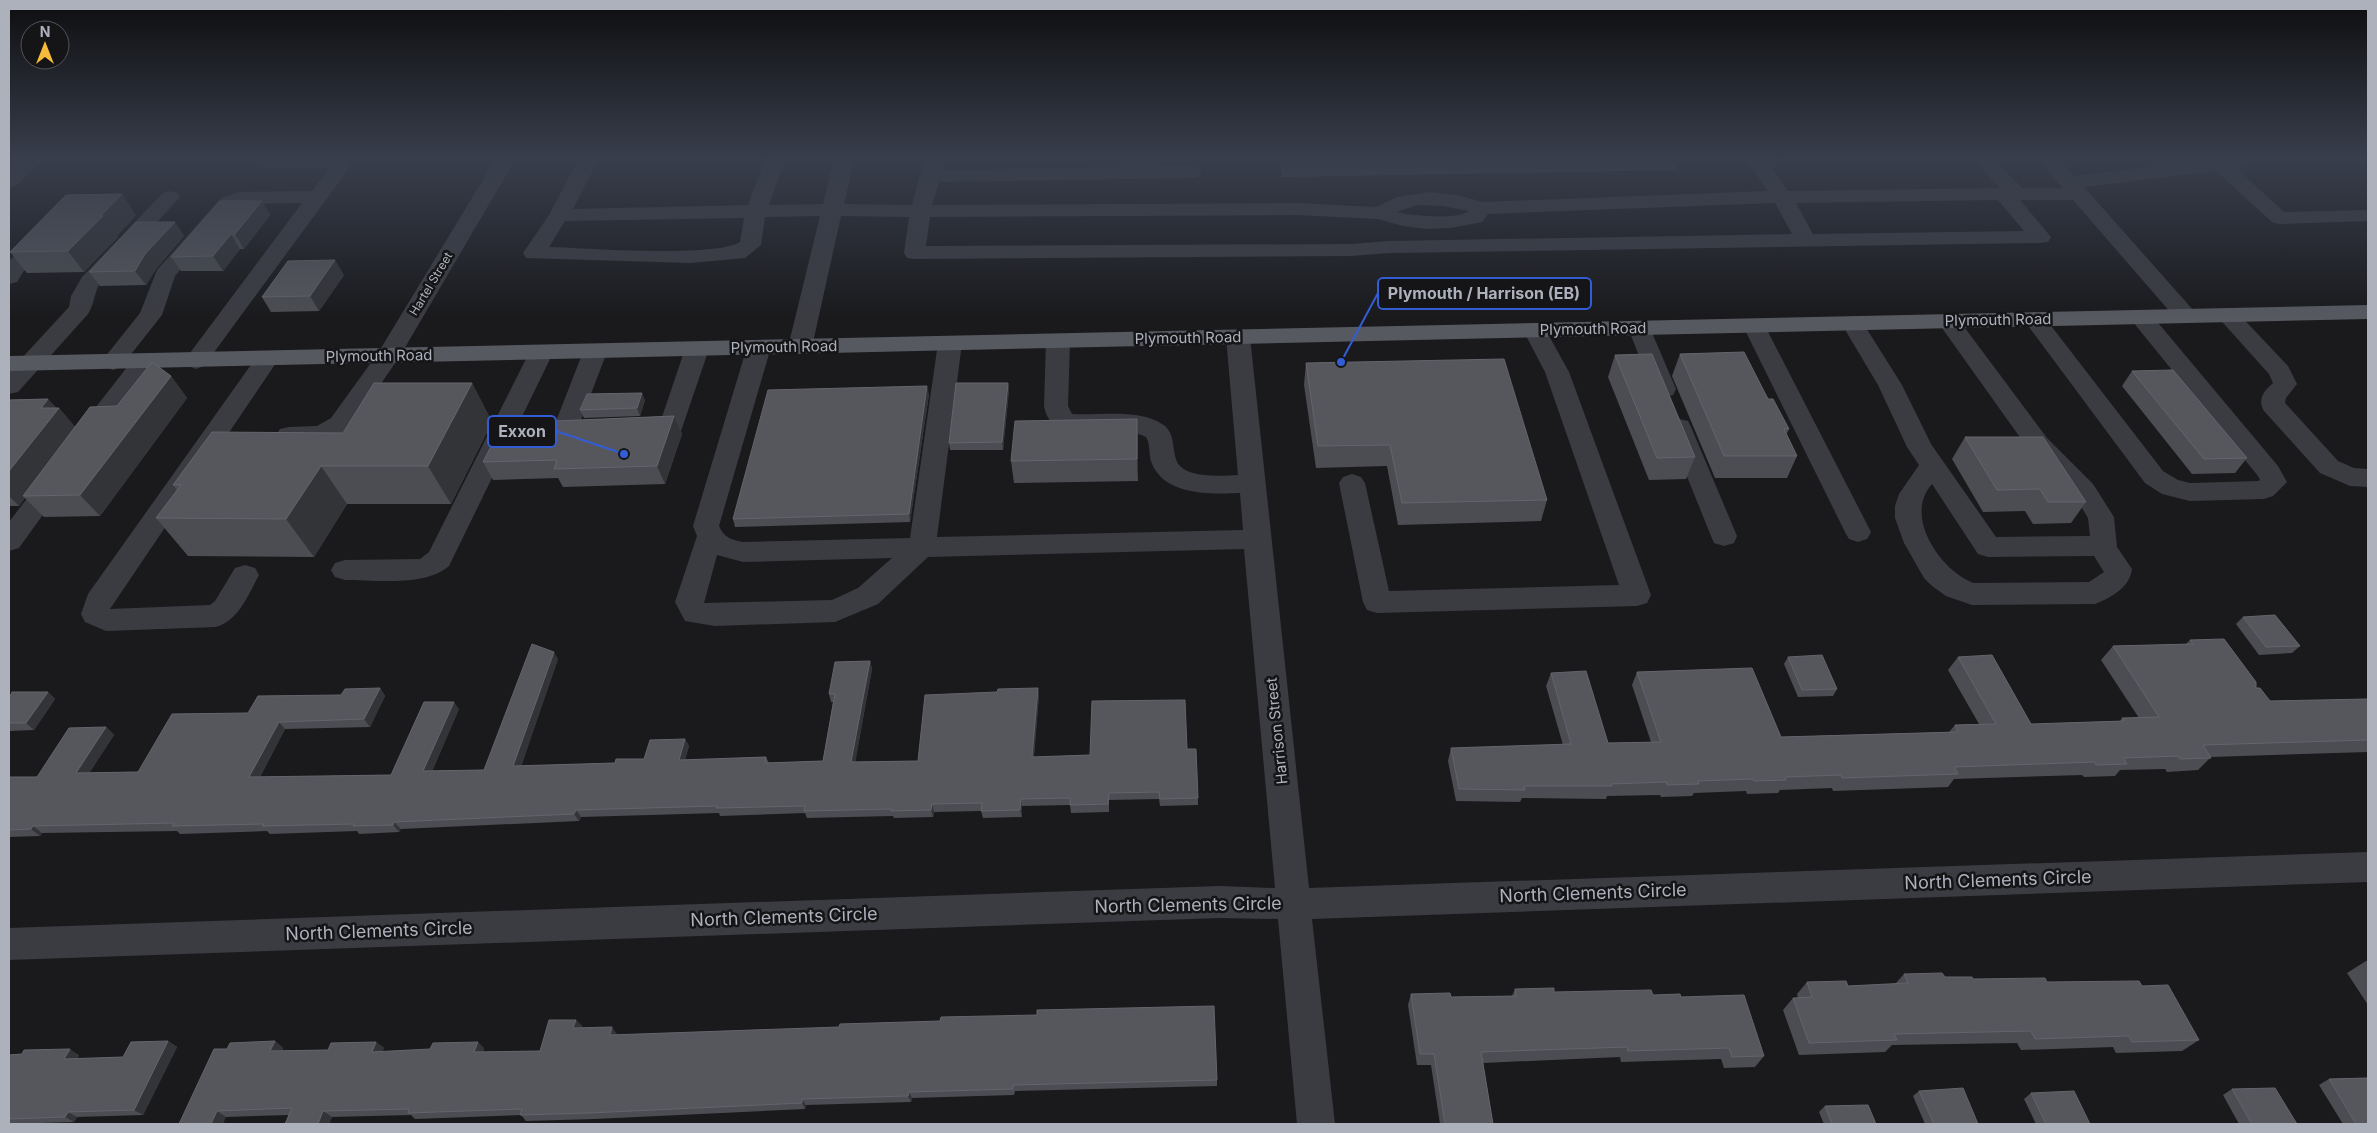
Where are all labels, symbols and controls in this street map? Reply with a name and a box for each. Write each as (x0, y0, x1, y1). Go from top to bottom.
north arrow (20, 20, 70, 70)
text: N (40, 23, 50, 40)
street label: Hartel Street (406, 249, 455, 318)
callout: Plymouth / Harrison (EB) (1378, 278, 1591, 309)
text: Plymouth / Harrison (EB) (1388, 283, 1580, 303)
street label: Plymouth Road (1944, 309, 2052, 330)
street label: Plymouth Road (1539, 318, 1647, 339)
street label: Plymouth Road (1134, 327, 1242, 348)
street label: Plymouth Road (730, 336, 838, 357)
street label: Plymouth Road (325, 345, 433, 366)
callout: Exxon (488, 416, 556, 447)
text: Exxon (498, 421, 546, 441)
street label: Harrison Street (1261, 677, 1292, 785)
street label: North Clements Circle (1904, 866, 2092, 893)
street label: North Clements Circle (1499, 879, 1687, 906)
street label: North Clements Circle (1094, 892, 1282, 917)
street label: North Clements Circle (690, 903, 878, 930)
street label: North Clements Circle (285, 917, 473, 944)

